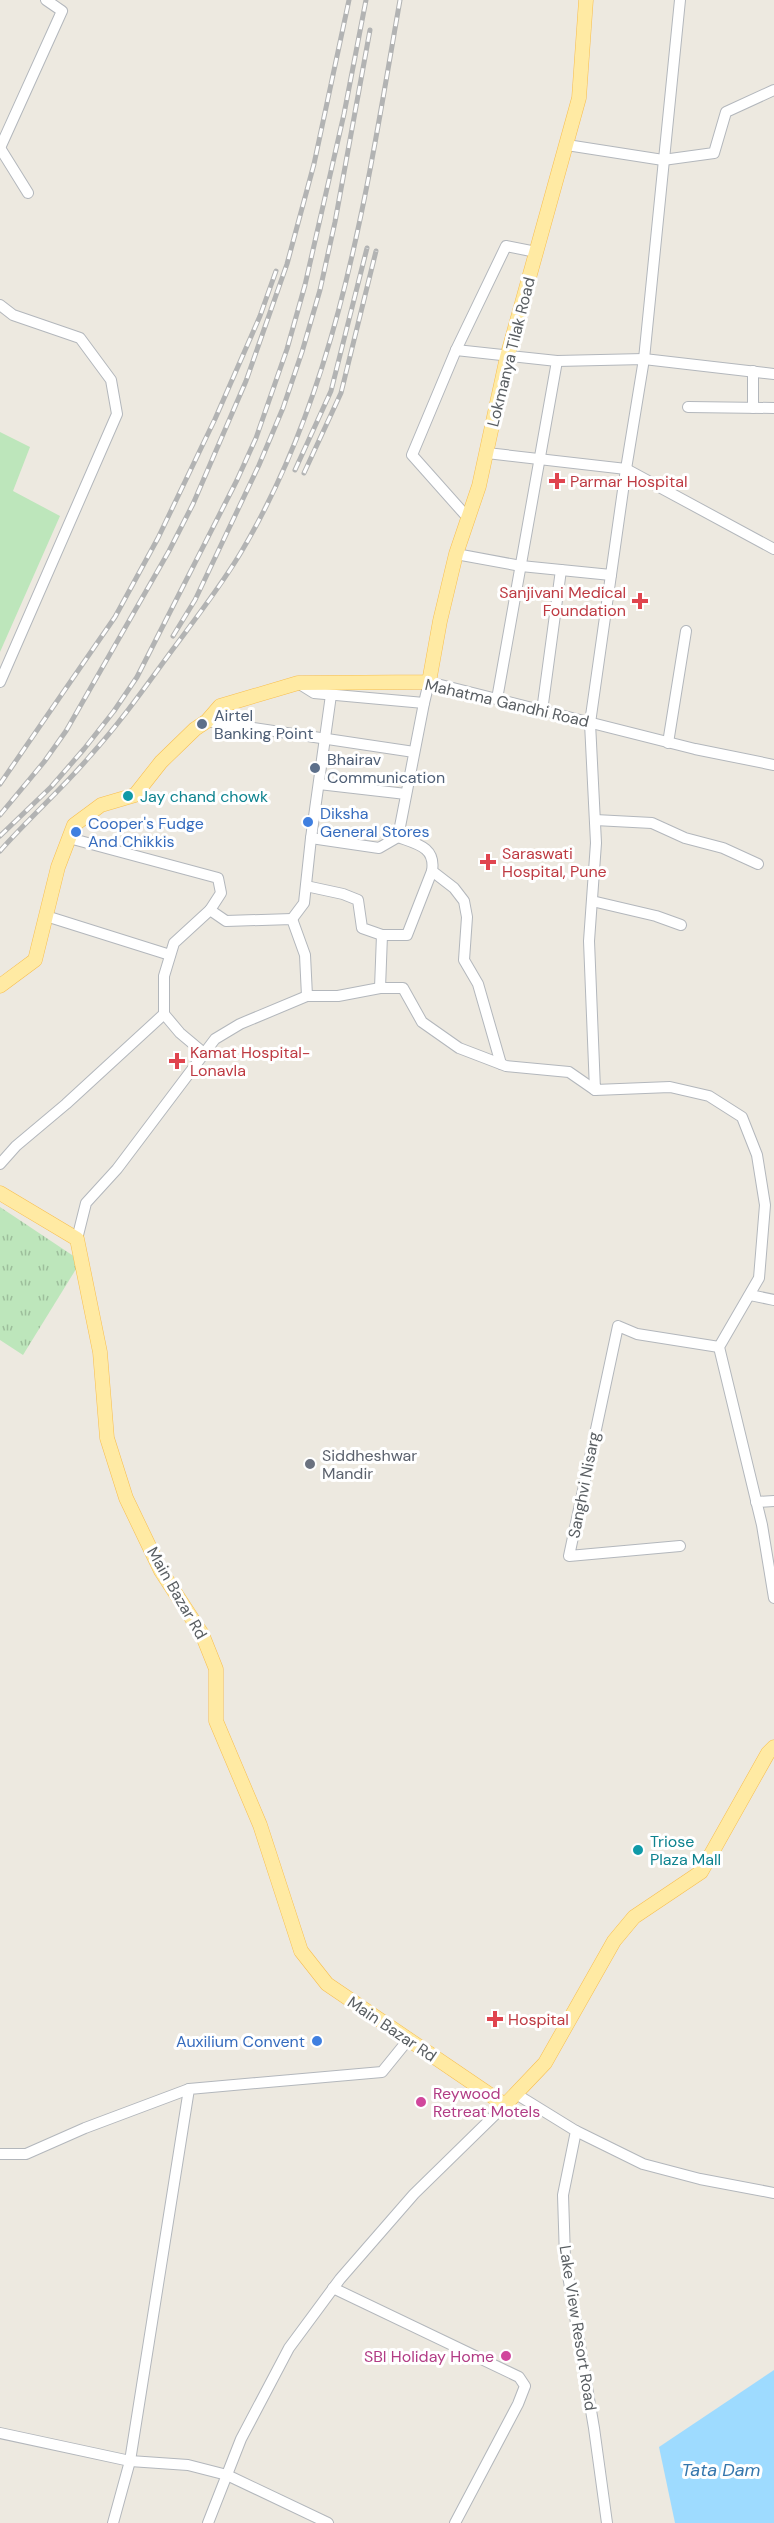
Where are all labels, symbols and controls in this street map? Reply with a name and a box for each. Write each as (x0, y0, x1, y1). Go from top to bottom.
street label: Lokmanya Tilak Road (482, 275, 540, 429)
place label: Parmar Hospital (570, 471, 688, 492)
marker: Parmar Hospital (548, 472, 566, 490)
place label: Sanjivani Medical Foundation (499, 582, 626, 621)
marker: Sanjivani Medical Foundation (631, 592, 649, 610)
street label: Mahatma Gandhi Road (423, 674, 591, 732)
place label: Airtel Banking Point (214, 705, 313, 744)
marker: Airtel Banking Point (195, 717, 209, 731)
place label: Bhairav Communication (327, 749, 445, 788)
marker: Bhairav Communication (308, 761, 322, 775)
place label: Jay chand chowk (140, 786, 268, 807)
marker: Jay chand chowk (121, 789, 135, 803)
place label: Diksha General Stores (320, 803, 430, 842)
place label: Cooper's Fudge And Chikkis (88, 813, 204, 852)
marker: Diksha General Stores (301, 815, 315, 829)
marker: Cooper's Fudge And Chikkis (69, 825, 83, 839)
place label: Saraswati Hospital, Pune (502, 843, 607, 882)
marker: Saraswati Hospital, Pune (479, 853, 497, 871)
place label: Kamat Hospital- Lonavla (190, 1042, 310, 1081)
marker: Kamat Hospital- Lonavla (168, 1052, 186, 1070)
street label: Sanghvi Nisarg (563, 1430, 605, 1540)
place label: Siddheshwar Mandir (322, 1445, 417, 1484)
marker: Siddheshwar Mandir (303, 1457, 317, 1471)
street label: Main Bazar Rd (142, 1543, 212, 1643)
place label: Triose Plaza Mall (650, 1831, 721, 1870)
marker: Triose Plaza Mall (631, 1843, 645, 1857)
street label: Main Bazar Rd (343, 1991, 441, 2067)
place label: Hospital (508, 2009, 569, 2030)
marker: Hospital (486, 2010, 504, 2028)
place label: Auxilium Convent (176, 2031, 305, 2052)
marker: Auxilium Convent (310, 2034, 324, 2048)
place label: Reywood Retreat Motels (433, 2083, 540, 2122)
marker: Reywood Retreat Motels (414, 2095, 428, 2109)
street label: Lake View Resort Road (555, 2244, 601, 2412)
place label: SBI Holiday Home (364, 2346, 494, 2367)
marker: SBI Holiday Home (499, 2349, 513, 2363)
water label: Tata Dam (681, 2458, 761, 2482)

